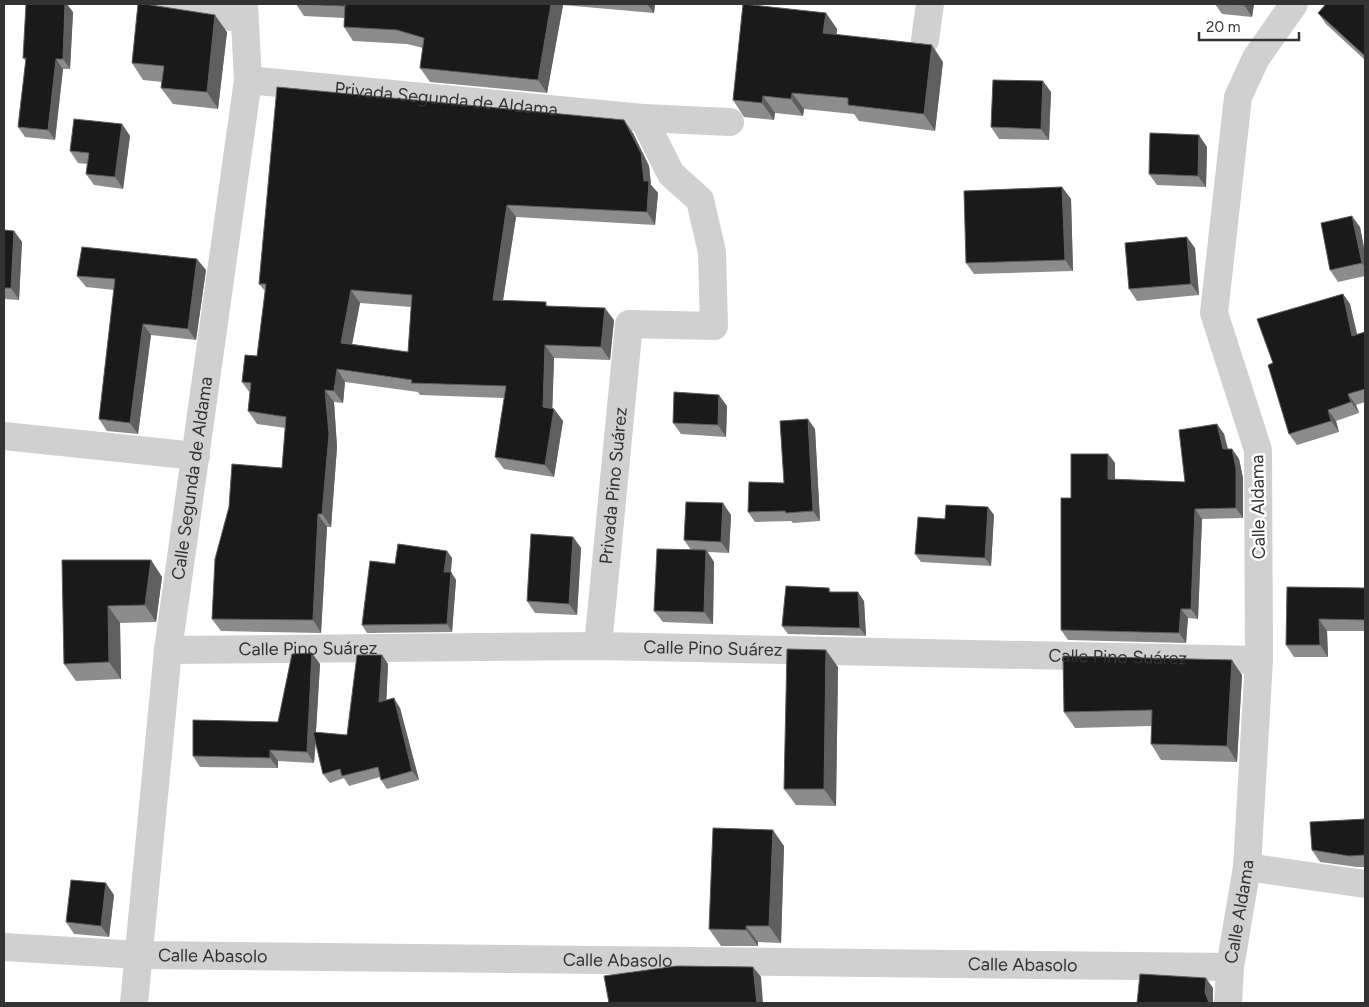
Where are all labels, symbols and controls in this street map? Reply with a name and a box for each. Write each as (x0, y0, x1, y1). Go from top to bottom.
scale bar (1199, 10, 1299, 42)
text: 20 m (1206, 18, 1240, 36)
street label: Privada Segunda de Aldama (333, 77, 559, 121)
street label: Calle Segunda de Aldama (167, 375, 217, 582)
street label: Privada Pino Suárez (595, 406, 632, 565)
street label: Calle Aldama (1246, 454, 1270, 560)
street label: Calle Pino Suárez (643, 636, 783, 661)
street label: Calle Pino Suárez (238, 637, 378, 660)
street label: Calle Pino Suárez (1048, 645, 1188, 669)
street label: Calle Aldama (1220, 859, 1258, 965)
street label: Calle Abasolo (158, 944, 268, 967)
street label: Calle Abasolo (563, 949, 673, 972)
street label: Calle Abasolo (968, 953, 1078, 976)

